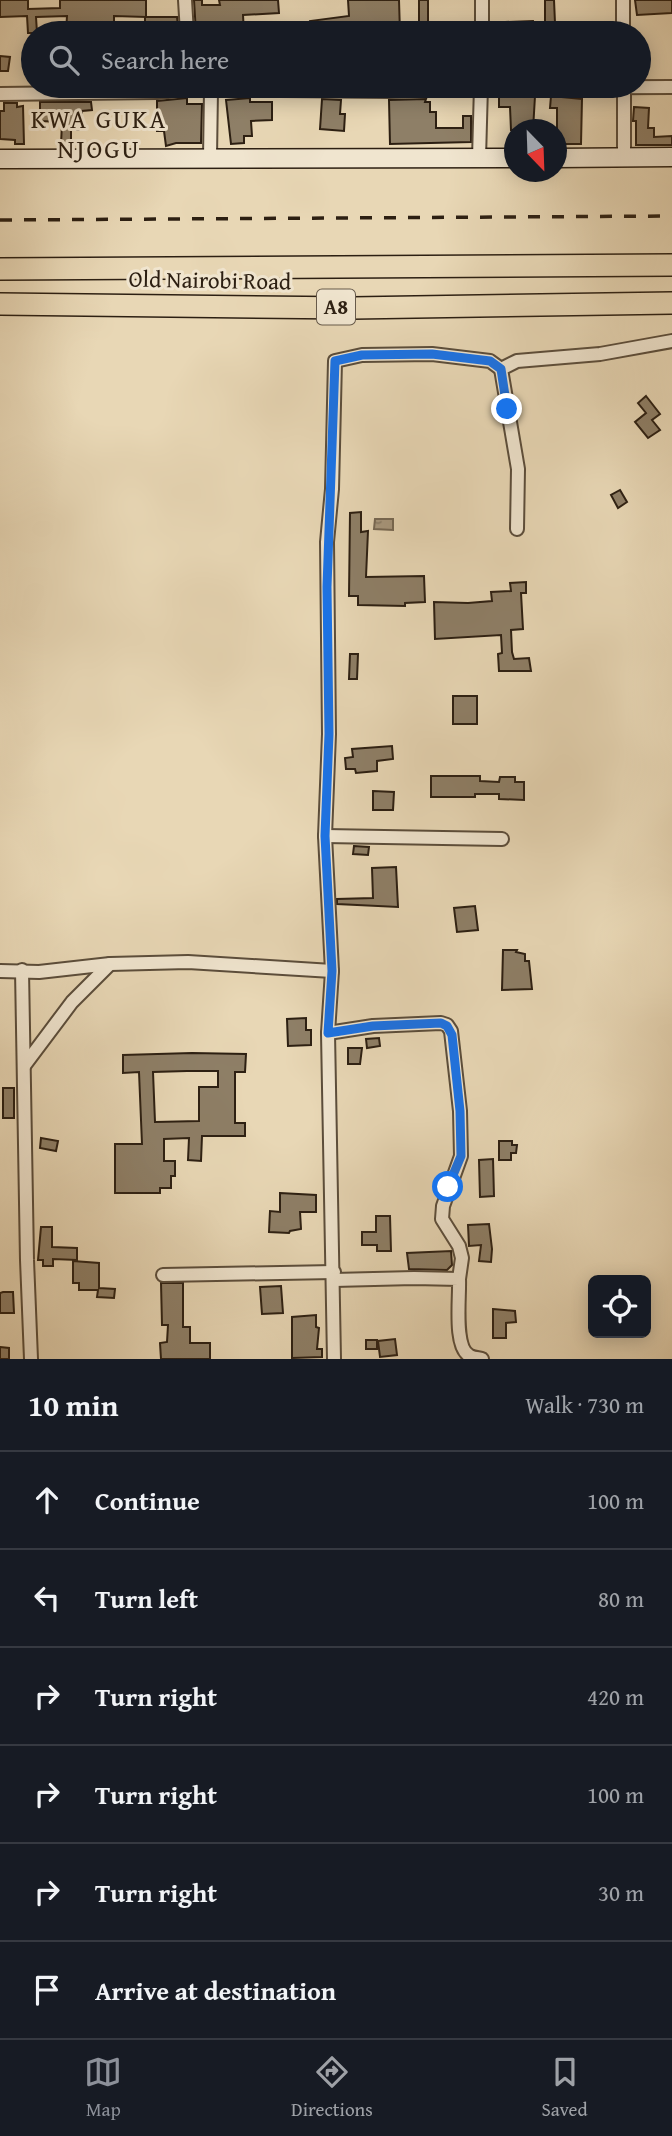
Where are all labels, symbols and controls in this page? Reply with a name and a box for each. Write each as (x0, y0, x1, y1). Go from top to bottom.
search box (21, 21, 651, 98)
text: Search here (101, 40, 229, 79)
icon: search (45, 41, 83, 79)
district label: KWA GUKA NJOGU (31, 99, 167, 168)
north arrow (504, 119, 567, 182)
street label: Old Nairobi Road (128, 262, 292, 297)
road number: A8 (317, 290, 355, 324)
route end (491, 393, 522, 424)
route start (432, 1171, 463, 1202)
map controls (588, 1275, 651, 1338)
button: locate (588, 1275, 651, 1338)
text: 10 min (28, 1383, 118, 1427)
text: Walk · 730 m (525, 1388, 644, 1421)
icon: ahead (28, 1481, 66, 1519)
text: Continue (95, 1481, 200, 1520)
text: 100 m (587, 1484, 644, 1517)
icon: left (28, 1579, 66, 1617)
text: Turn left (95, 1579, 198, 1618)
text: 80 m (598, 1582, 644, 1615)
icon: right (28, 1677, 66, 1715)
text: Turn right (95, 1677, 217, 1716)
text: 420 m (587, 1680, 644, 1713)
icon: right (28, 1775, 66, 1813)
text: Turn right (95, 1775, 217, 1814)
text: 100 m (587, 1778, 644, 1811)
icon: right (28, 1873, 66, 1911)
text: Turn right (95, 1873, 217, 1912)
text: 30 m (598, 1876, 644, 1909)
icon: arrive (28, 1971, 66, 2009)
text: Arrive at destination (95, 1971, 336, 2010)
tab: Map (84, 2053, 122, 2123)
tab: Directions (291, 2053, 373, 2123)
tab: Saved (542, 2053, 588, 2123)

